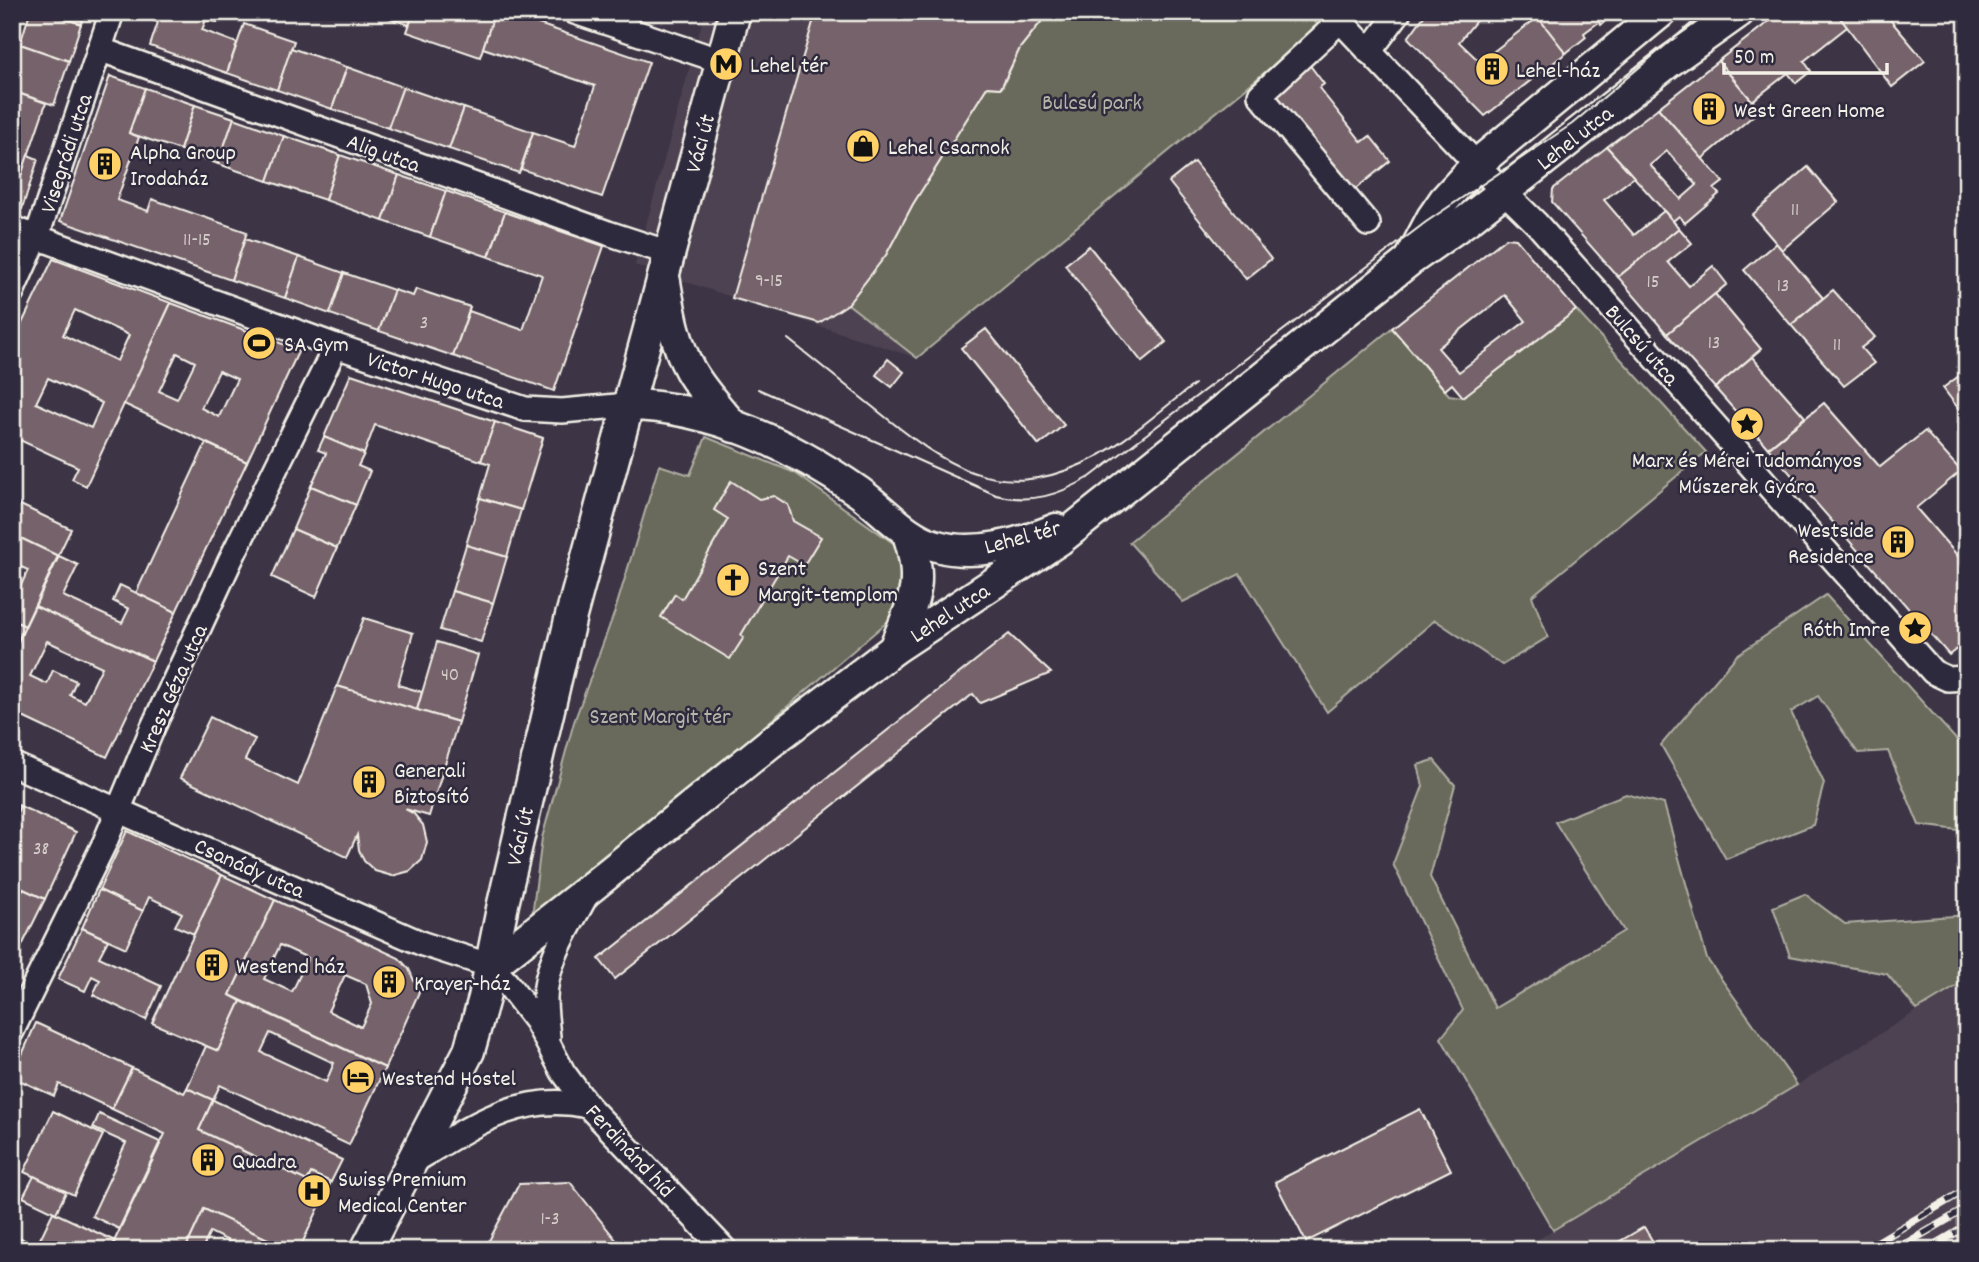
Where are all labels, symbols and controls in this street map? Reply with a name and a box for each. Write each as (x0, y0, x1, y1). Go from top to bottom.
scale bar (1724, 32, 1886, 76)
text: 50 m (1734, 44, 1774, 74)
metro station icon: Lehel tér (707, 45, 745, 83)
building icon: Lehel-ház (1473, 50, 1511, 88)
place label: Lehel tér (750, 51, 828, 84)
place label: Lehel-ház (1516, 56, 1601, 89)
park label: Bulcsú park (1042, 88, 1142, 121)
street label: Visegrádi utca (33, 89, 104, 218)
building icon: West Green Home (1690, 90, 1728, 128)
place label: West Green Home (1734, 96, 1885, 129)
street label: Lehel utca (1531, 99, 1622, 180)
street label: Váci út (679, 111, 726, 177)
street label: Alig utca (341, 127, 425, 184)
shop icon: Lehel Csarnok (844, 127, 882, 165)
place label: Lehel Csarnok (888, 133, 1010, 166)
place label: Alpha Group Irodaház (130, 138, 236, 197)
building icon: Alpha Group Irodaház (86, 145, 124, 183)
house number: 11 (1791, 198, 1799, 225)
house number: 11-15 (183, 228, 211, 255)
house number: 9-15 (755, 269, 783, 296)
house number: 15 (1647, 270, 1659, 297)
house number: 13 (1777, 274, 1789, 301)
street label: Bulcsú utca (1595, 298, 1686, 395)
house number: 3 (420, 311, 428, 338)
sports icon: SA Gym (240, 324, 278, 362)
place label: SA Gym (284, 330, 349, 363)
house number: 13 (1708, 331, 1720, 358)
house number: 11 (1833, 333, 1841, 360)
street label: Victor Hugo utca (362, 345, 509, 420)
place icon: Marx és Mérei Tudományos Műszerek Gyára (1728, 405, 1766, 443)
place label: Marx és Mérei Tudományos Műszerek Gyára (1632, 446, 1862, 505)
street label: Lehel tér (981, 513, 1065, 565)
place label: Westside Residence (1788, 516, 1874, 575)
building icon: Westside Residence (1879, 523, 1917, 561)
place label: Szent Margit-templom (758, 554, 898, 613)
church icon: Szent Margit-templom (714, 561, 752, 599)
street label: Lehel utca (904, 576, 998, 653)
place icon: Róth Imre (1896, 609, 1934, 647)
place label: Róth Imre (1803, 615, 1890, 648)
street label: Kresz Géza utca (132, 619, 219, 759)
house number: 40 (441, 663, 459, 690)
park label: Szent Margit tér (589, 702, 731, 735)
place label: Generali Biztosító (394, 756, 469, 815)
building icon: Generali Biztosító (350, 763, 388, 801)
street label: Váci út (500, 804, 545, 870)
street label: Csanády utca (188, 831, 310, 910)
house number: 38 (33, 837, 49, 864)
building icon: Westend ház (193, 946, 231, 984)
place label: Westend ház (236, 952, 345, 985)
building icon: Krayer-ház (370, 963, 408, 1001)
place label: Krayer-ház (414, 969, 511, 1002)
hotel icon: Westend Hostel (339, 1058, 377, 1096)
place label: Westend Hostel (382, 1064, 517, 1097)
street label: Ferdinánd híd (576, 1098, 681, 1207)
building icon: Quadra (189, 1141, 227, 1179)
place label: Quadra (232, 1147, 297, 1180)
place label: Swiss Premium Medical Center (338, 1165, 467, 1224)
hospital icon: Swiss Premium Medical Center (295, 1172, 333, 1210)
house number: 1-3 (540, 1207, 560, 1234)

